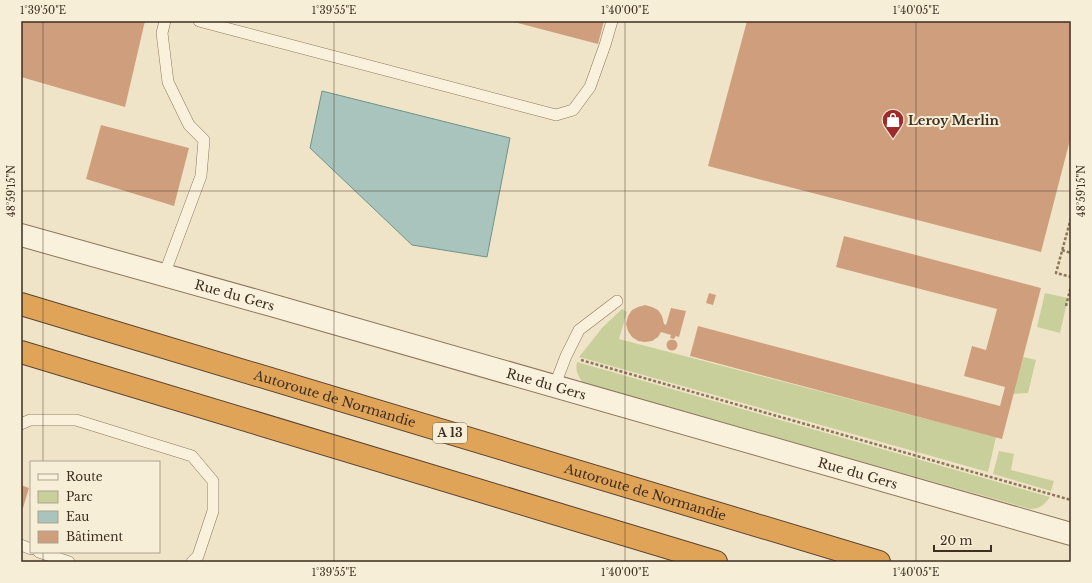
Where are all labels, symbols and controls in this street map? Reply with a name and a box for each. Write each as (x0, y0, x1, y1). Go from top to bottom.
text: 1°39'50"E (20, 4, 66, 17)
text: 1°39'55"E (312, 4, 356, 17)
text: 1°40'00"E (601, 4, 649, 17)
text: 1°40'05"E (893, 4, 939, 17)
shop icon: Leroy Merlin (880, 107, 906, 140)
place label: Leroy Merlin (908, 112, 1000, 129)
text: 48°59'15"N (5, 165, 18, 217)
text: 48°59'15"N (1075, 165, 1088, 217)
street label: Rue du Gers (193, 276, 277, 315)
street label: Rue du Gers (504, 365, 588, 404)
street label: Autoroute de Normandie (251, 366, 418, 431)
road number: A 13 (433, 423, 467, 443)
street label: Rue du Gers (816, 454, 900, 493)
street label: Autoroute de Normandie (561, 460, 728, 525)
legend (30, 461, 160, 553)
text: Route (66, 469, 103, 484)
text: Parc (66, 489, 93, 504)
text: Eau (66, 509, 89, 524)
scale bar (934, 527, 991, 553)
text: Bâtiment (66, 529, 124, 544)
text: 20 m (940, 533, 972, 548)
text: 1°39'55"E (312, 566, 356, 579)
text: 1°40'00"E (601, 566, 649, 579)
text: 1°40'05"E (893, 566, 939, 579)

